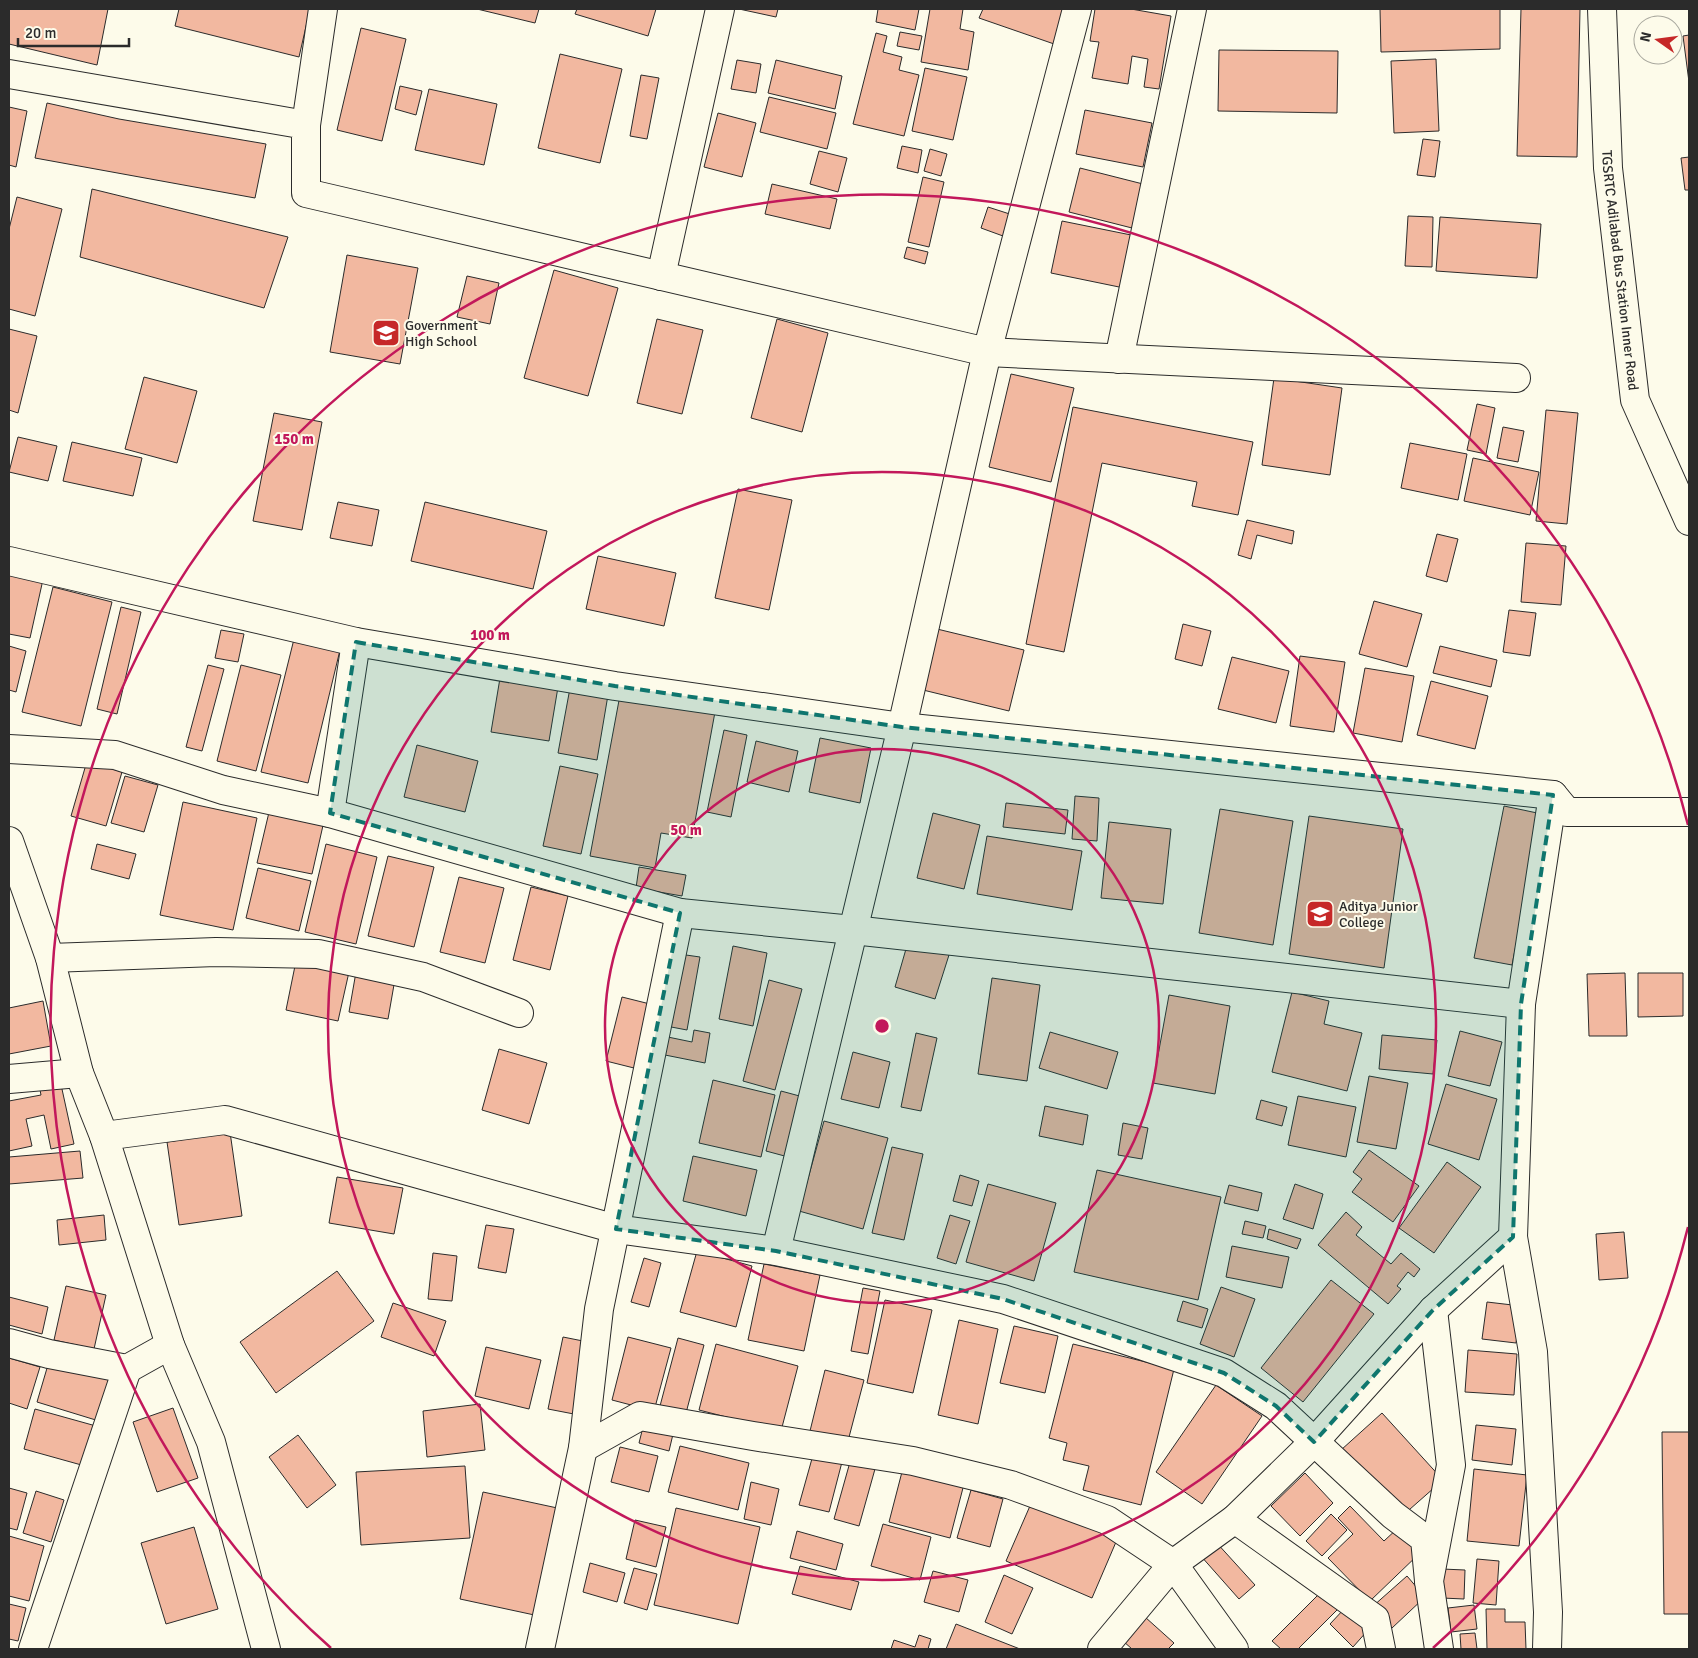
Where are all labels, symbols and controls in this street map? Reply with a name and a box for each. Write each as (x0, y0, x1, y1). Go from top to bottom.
scale bar (18, 15, 129, 47)
north arrow (1633, 15, 1683, 65)
text: 20 m (25, 24, 56, 42)
text: N (1636, 30, 1655, 44)
street label: TGSRTC Adilabad Bus Station Inner Road (1599, 150, 1642, 391)
place label: Government High School (405, 317, 478, 350)
school or university icon: Government High School (371, 318, 401, 348)
text: 150 m (274, 430, 314, 448)
text: 100 m (470, 626, 510, 644)
text: 50 m (670, 821, 702, 839)
place label: Aditya Junior College (1339, 898, 1419, 931)
school or university icon: Aditya Junior College (1305, 899, 1335, 929)
centre of rings (873, 1017, 891, 1035)

